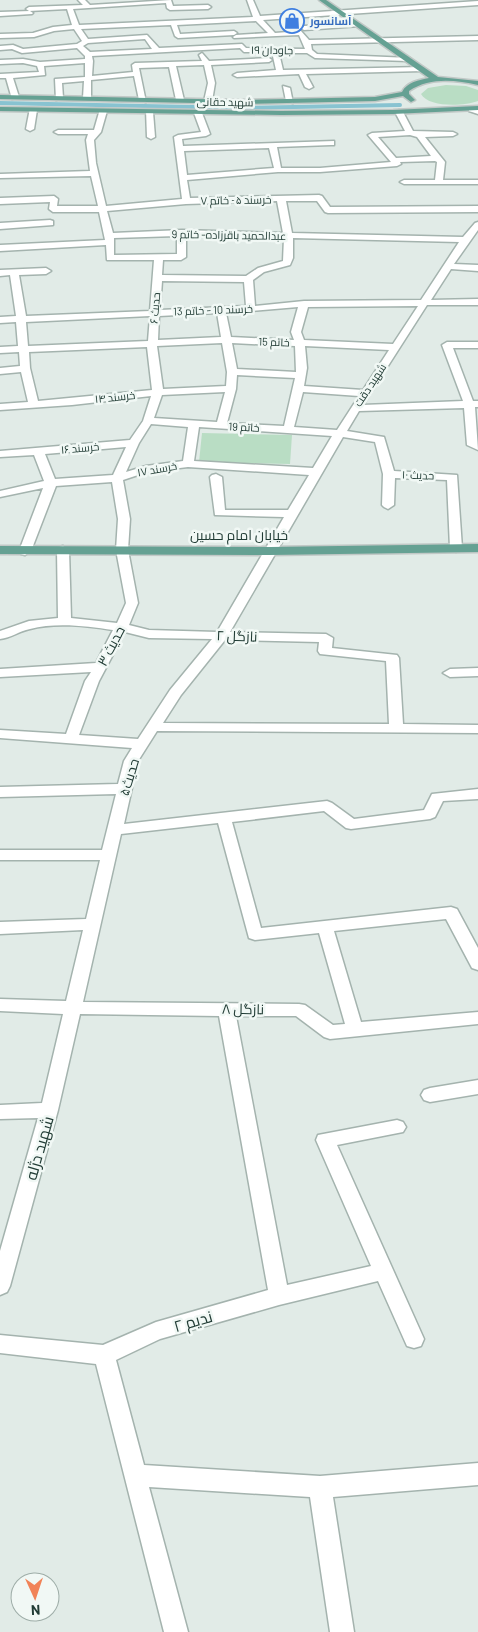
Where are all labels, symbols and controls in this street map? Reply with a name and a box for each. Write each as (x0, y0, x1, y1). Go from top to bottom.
shop icon: آسانسور (279, 8, 305, 34)
place label: آسانسور (309, 14, 352, 29)
street label: جاودان ۱۹ (251, 43, 293, 57)
street label: شهید حقانی (197, 95, 253, 109)
street label: خرسند ۵- خاتم ۷ (200, 192, 272, 209)
street label: عبدالحمید باقرزاده- خاتم 9 (171, 227, 286, 244)
street label: حدیث ۶ (147, 292, 162, 324)
street label: خرسند 10 - خاتم 13 (173, 302, 253, 319)
street label: خاتم 15 (258, 334, 290, 351)
street label: شهید دقت (351, 361, 389, 409)
street label: خرسند ۱۴ (94, 388, 136, 406)
street label: خاتم 19 (228, 419, 260, 436)
street label: خرسند ۱۶ (60, 439, 100, 457)
street label: خرسند ۱۷ (136, 459, 178, 479)
street label: حدیث ۱۰ (402, 467, 434, 482)
street label: خیابان امام حسین (190, 526, 288, 545)
street label: حدیث ۳ (93, 623, 128, 669)
street label: نازگل ۲ (216, 626, 258, 645)
street label: حدیث۵ (115, 756, 142, 798)
street label: نازگل ۸ (222, 1000, 264, 1017)
street label: شهید دژله (20, 1114, 59, 1183)
street label: ندیم ۲ (171, 1306, 215, 1338)
north arrow (10, 1572, 60, 1622)
text: N (31, 1602, 41, 1619)

